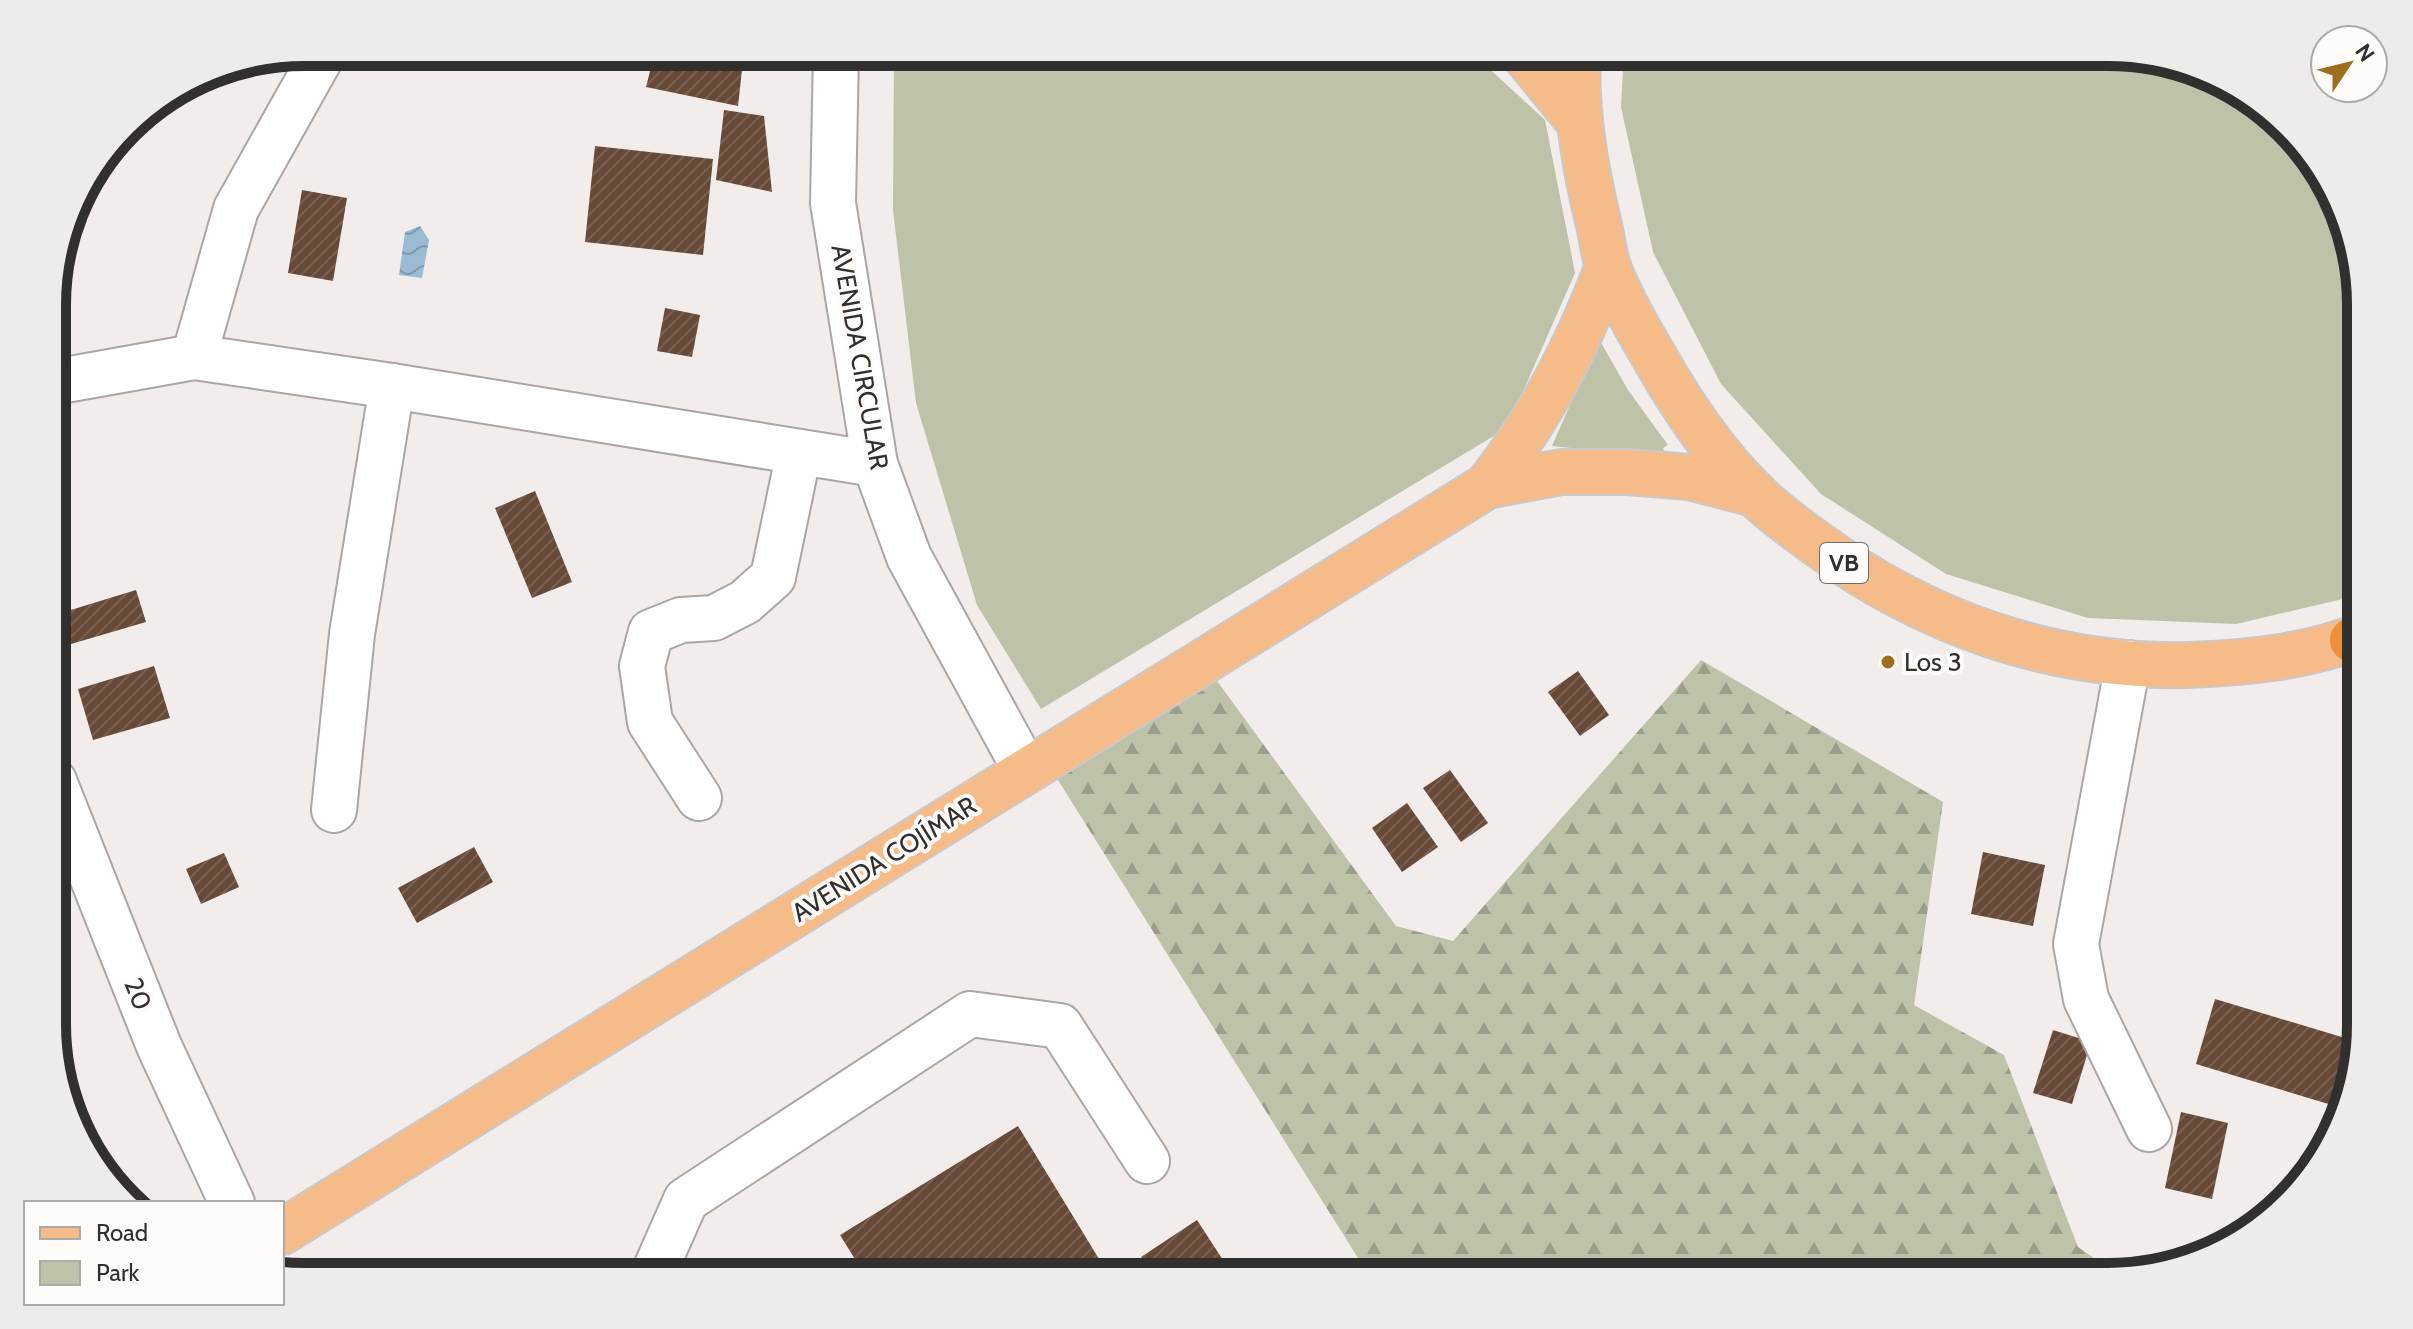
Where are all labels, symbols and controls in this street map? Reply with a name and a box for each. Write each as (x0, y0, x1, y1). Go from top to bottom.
north arrow (2309, 24, 2389, 104)
text: N (2349, 39, 2380, 67)
street label: AVENIDA CIRCULAR (824, 242, 896, 473)
road number: VB (1820, 543, 1868, 583)
place label: Los 3 (1904, 646, 1962, 678)
marker: Los 3 (1879, 653, 1897, 671)
street label: AVENIDA COJÍMAR (786, 789, 983, 929)
street label: 20 (117, 973, 159, 1015)
legend (24, 1201, 284, 1305)
text: Road (96, 1218, 148, 1247)
text: Park (96, 1258, 139, 1287)

